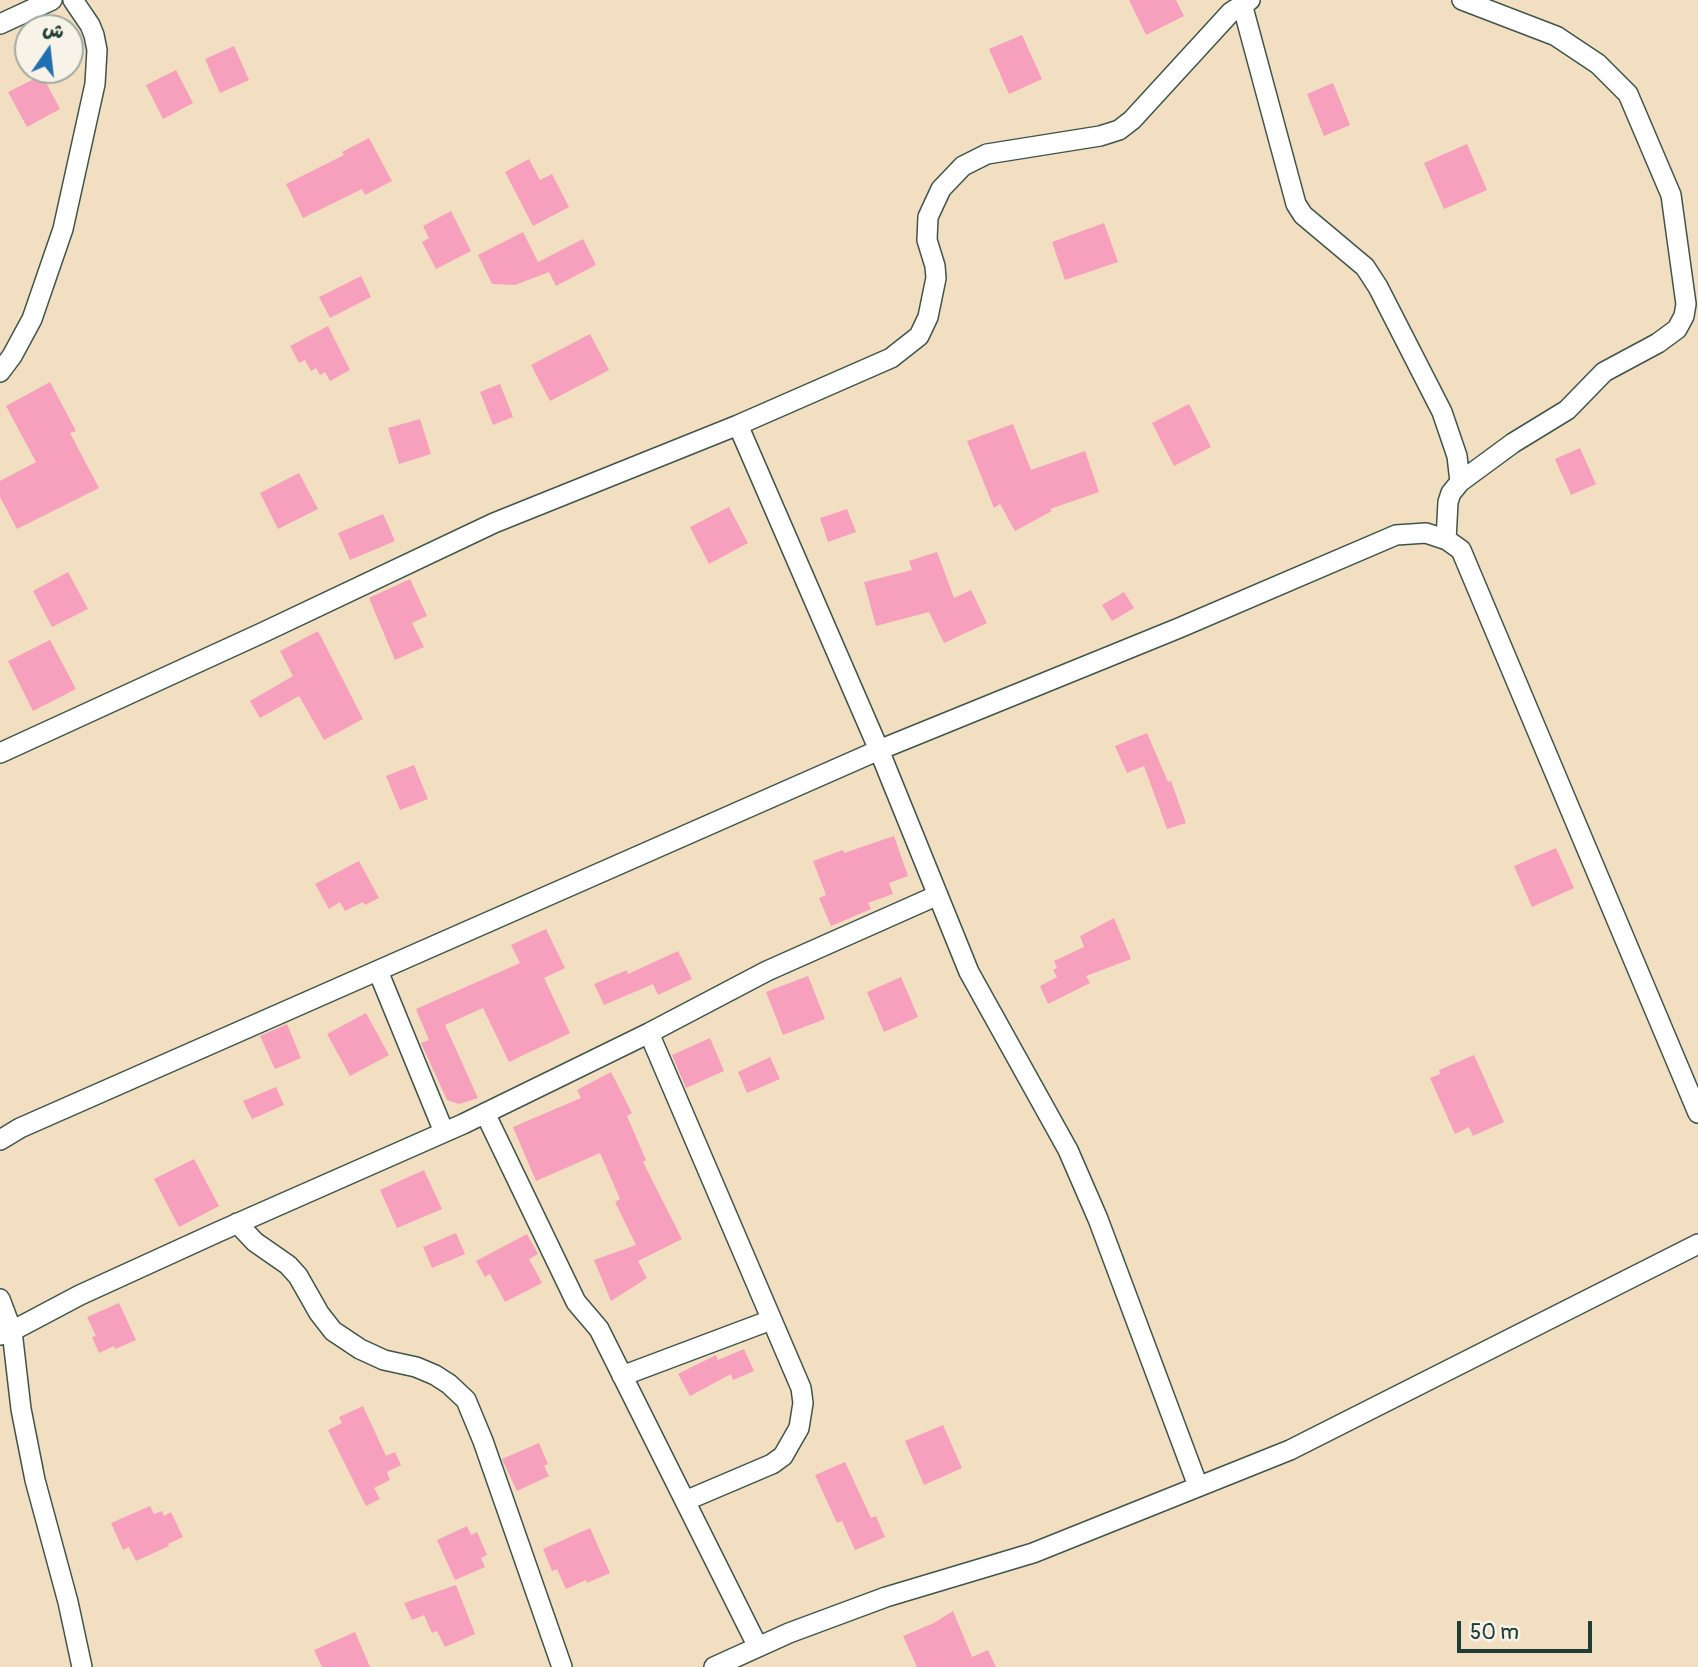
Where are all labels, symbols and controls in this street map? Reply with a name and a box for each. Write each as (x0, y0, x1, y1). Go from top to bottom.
north arrow (14, 14, 84, 84)
text: ش (41, 16, 67, 45)
scale bar (1460, 1608, 1595, 1652)
text: 50 m (1470, 1619, 1519, 1646)

